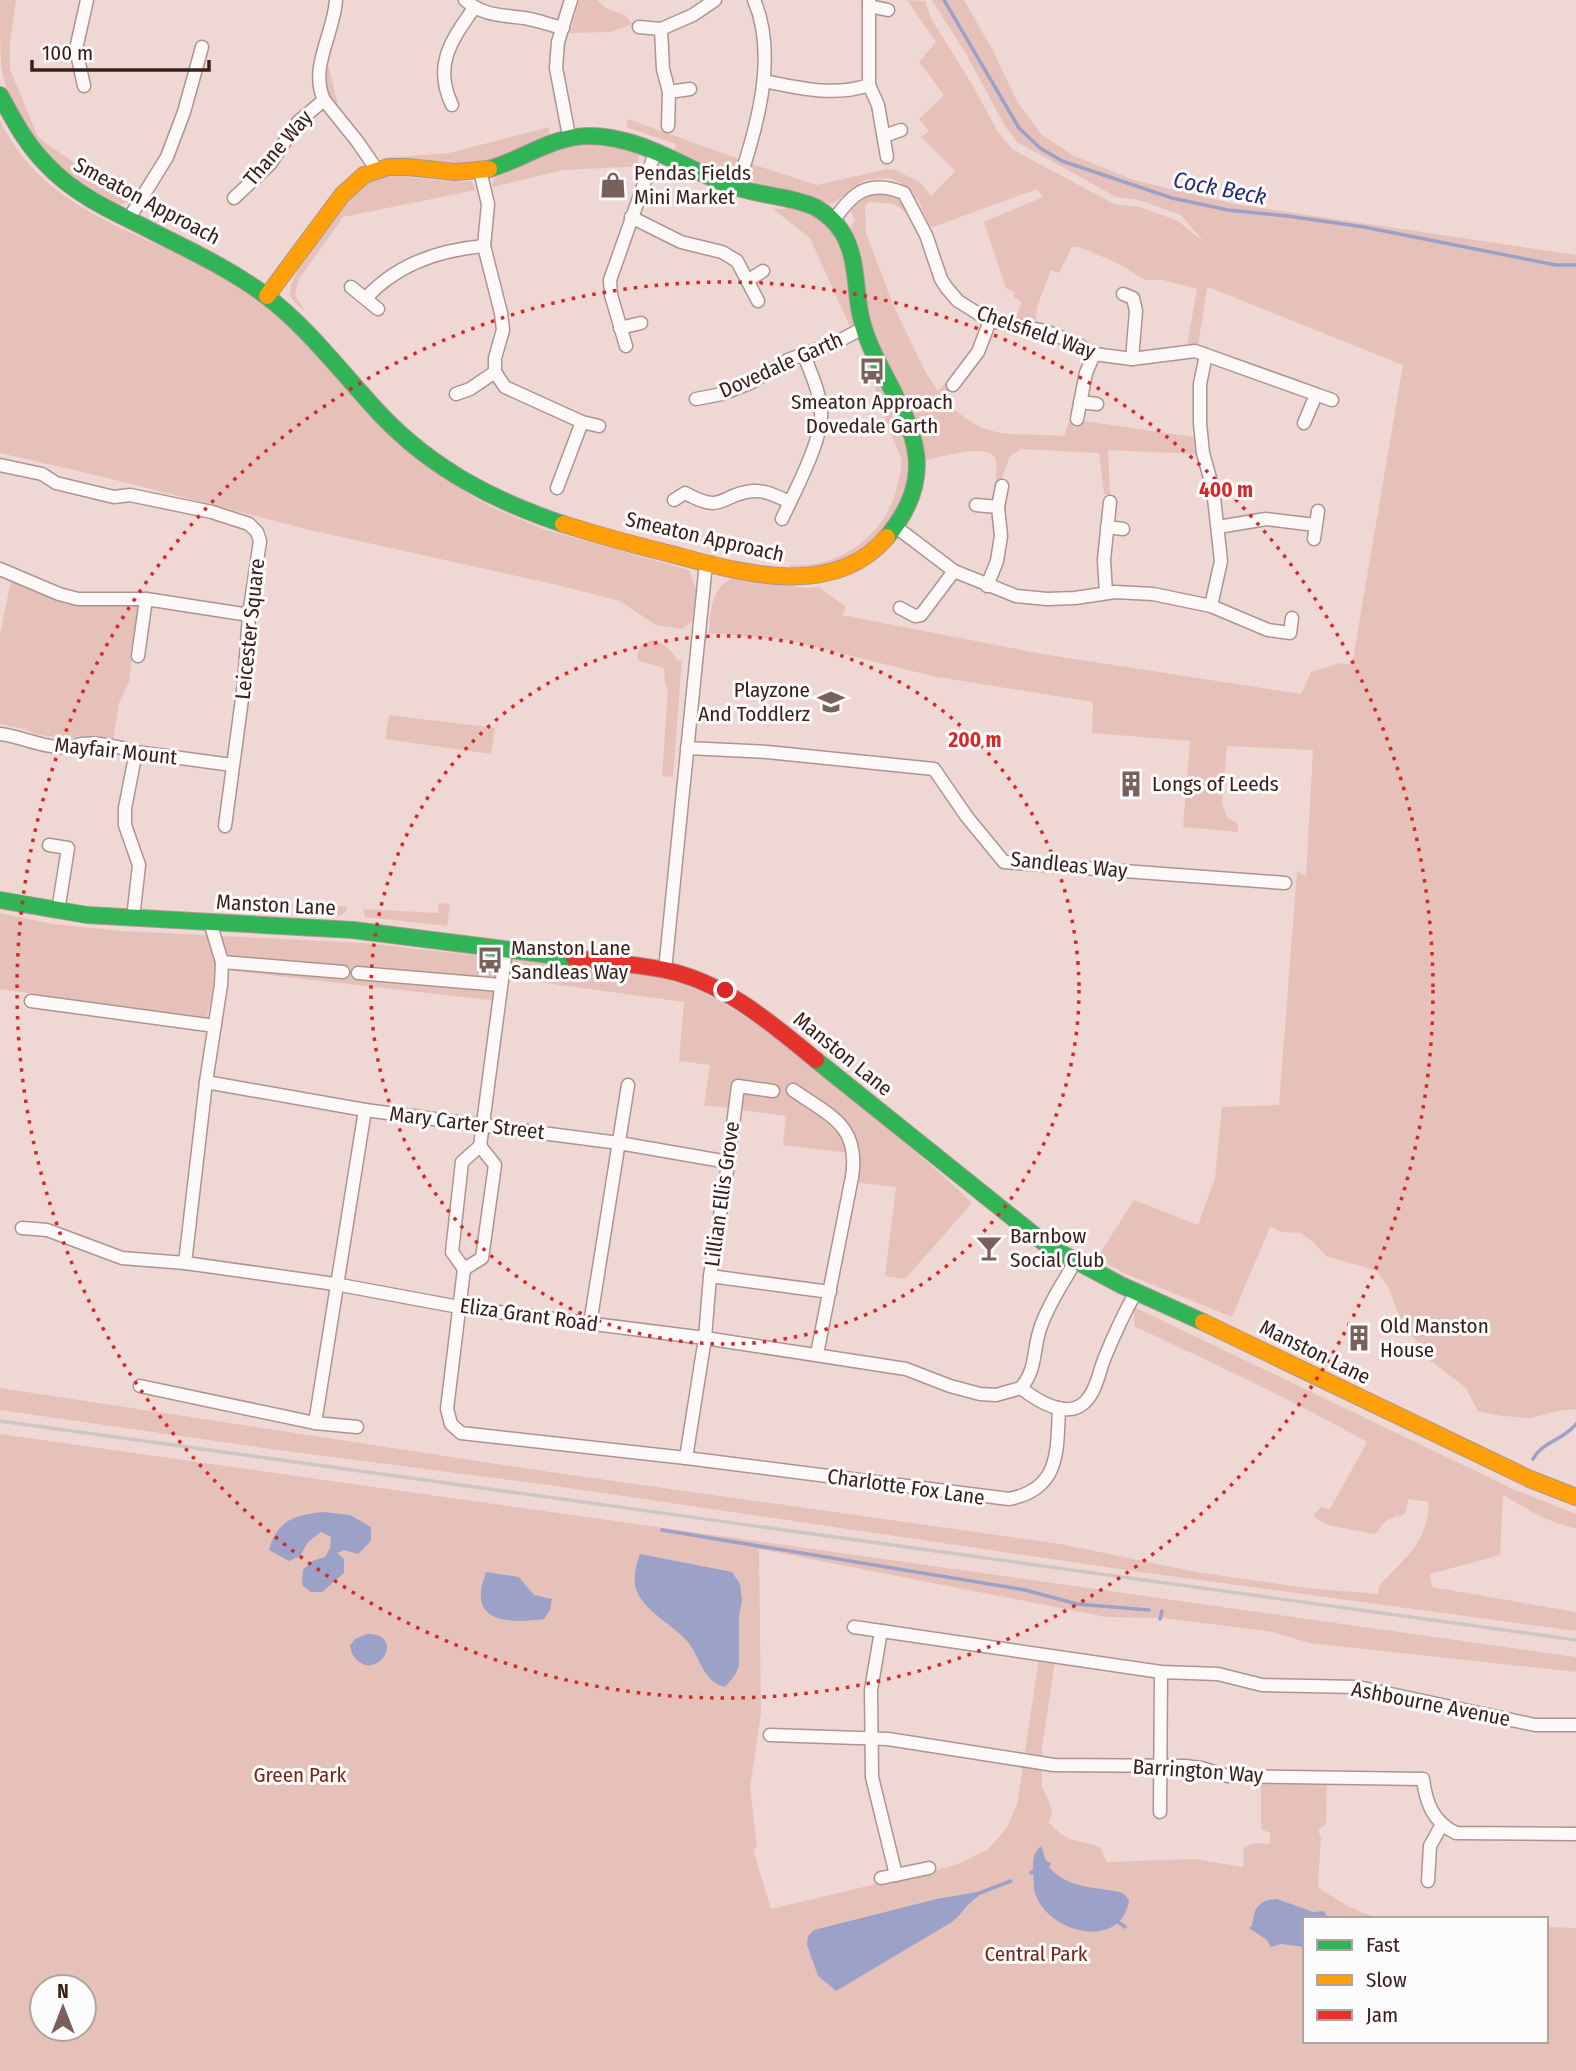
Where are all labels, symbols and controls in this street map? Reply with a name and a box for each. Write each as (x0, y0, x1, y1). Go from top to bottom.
scale bar (32, 28, 208, 72)
text: 100 m (42, 40, 93, 66)
street label: Thane Way (238, 104, 318, 191)
street label: Smeaton Approach (69, 151, 225, 251)
place label: Pendas Fields Mini Market (634, 160, 751, 210)
water label: Cock Beck (1171, 165, 1269, 211)
shop icon: Pendas Fields Mini Market (598, 170, 628, 200)
street label: Chelsfield Way (973, 300, 1099, 365)
street label: Dovedale Garth (715, 326, 847, 404)
bus stop icon: Smeaton Approach Dovedale Garth (857, 356, 887, 386)
place label: Smeaton Approach Dovedale Garth (791, 389, 953, 439)
text: 400 m (1199, 477, 1253, 503)
street label: Smeaton Approach (623, 506, 787, 568)
street label: Leicester Square (230, 557, 270, 701)
place label: Playzone And Toddlerz (698, 677, 810, 727)
school or university icon: Playzone And Toddlerz (816, 687, 846, 717)
text: 200 m (947, 727, 1002, 753)
street label: Mayfair Mount (53, 732, 179, 770)
building icon: Longs of Leeds (1116, 769, 1146, 799)
place label: Longs of Leeds (1152, 771, 1279, 797)
street label: Sandleas Way (1009, 846, 1129, 884)
street label: Manston Lane (216, 889, 336, 921)
place label: Manston Lane Sandleas Way (511, 935, 631, 985)
bus stop icon: Manston Lane Sandleas Way (475, 945, 505, 975)
centre of rings (713, 978, 737, 1002)
street label: Manston Lane (788, 1006, 898, 1102)
street label: Mary Carter Street (388, 1101, 546, 1145)
street label: Lillian Ellis Grove (699, 1120, 745, 1268)
place label: Barnbow Social Club (1010, 1223, 1104, 1273)
bar icon: Barnbow Social Club (974, 1233, 1004, 1263)
street label: Eliza Grant Road (458, 1292, 600, 1338)
place label: Old Manston House (1380, 1313, 1489, 1363)
street label: Manston Lane (1255, 1314, 1375, 1390)
building icon: Old Manston House (1344, 1323, 1374, 1353)
street label: Charlotte Fox Lane (826, 1463, 986, 1511)
street label: Ashbourne Avenue (1349, 1676, 1513, 1732)
street label: Barrington Way (1132, 1753, 1265, 1789)
park label: Green Park (254, 1762, 347, 1788)
legend (1303, 1917, 1548, 2043)
text: Fast (1366, 1932, 1400, 1958)
park label: Central Park (984, 1941, 1088, 1967)
text: Slow (1366, 1967, 1407, 1993)
north arrow (28, 1973, 98, 2043)
text: N (57, 1980, 69, 2003)
text: Jam (1366, 2002, 1398, 2028)

